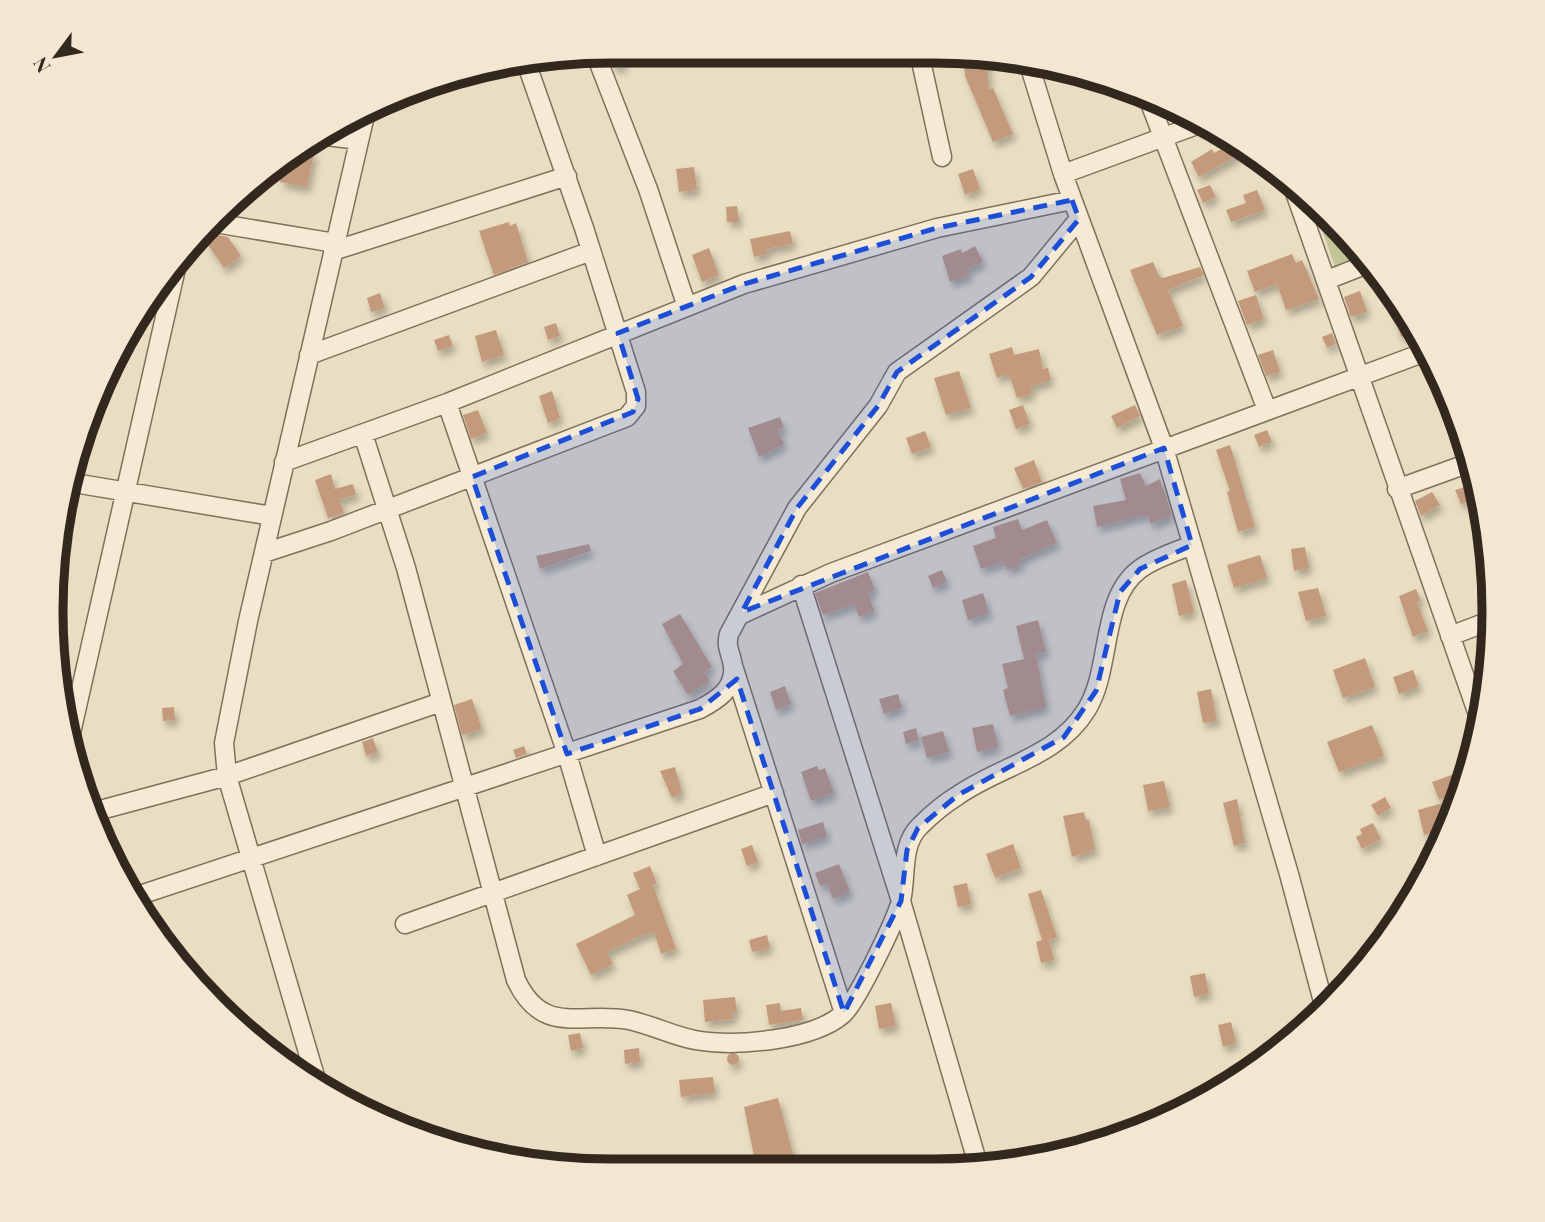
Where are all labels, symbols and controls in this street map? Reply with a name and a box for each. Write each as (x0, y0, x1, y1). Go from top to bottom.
north arrow (21, 21, 91, 91)
text: N (26, 53, 55, 78)

